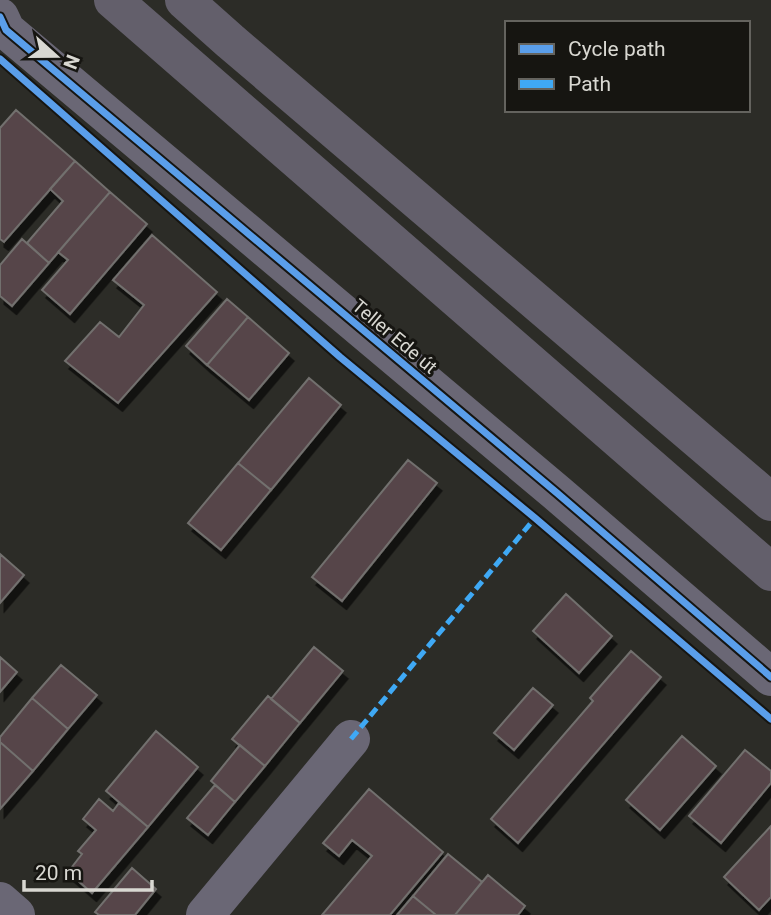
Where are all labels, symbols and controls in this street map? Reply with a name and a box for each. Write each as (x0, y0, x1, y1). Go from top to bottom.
north arrow (21, 21, 91, 91)
legend (505, 21, 750, 112)
text: Cycle path (568, 37, 666, 61)
text: N (58, 52, 85, 72)
text: Path (568, 72, 611, 96)
street label: Teller Ede út (348, 294, 442, 379)
scale bar (24, 848, 152, 892)
text: 20 m (35, 861, 82, 885)

